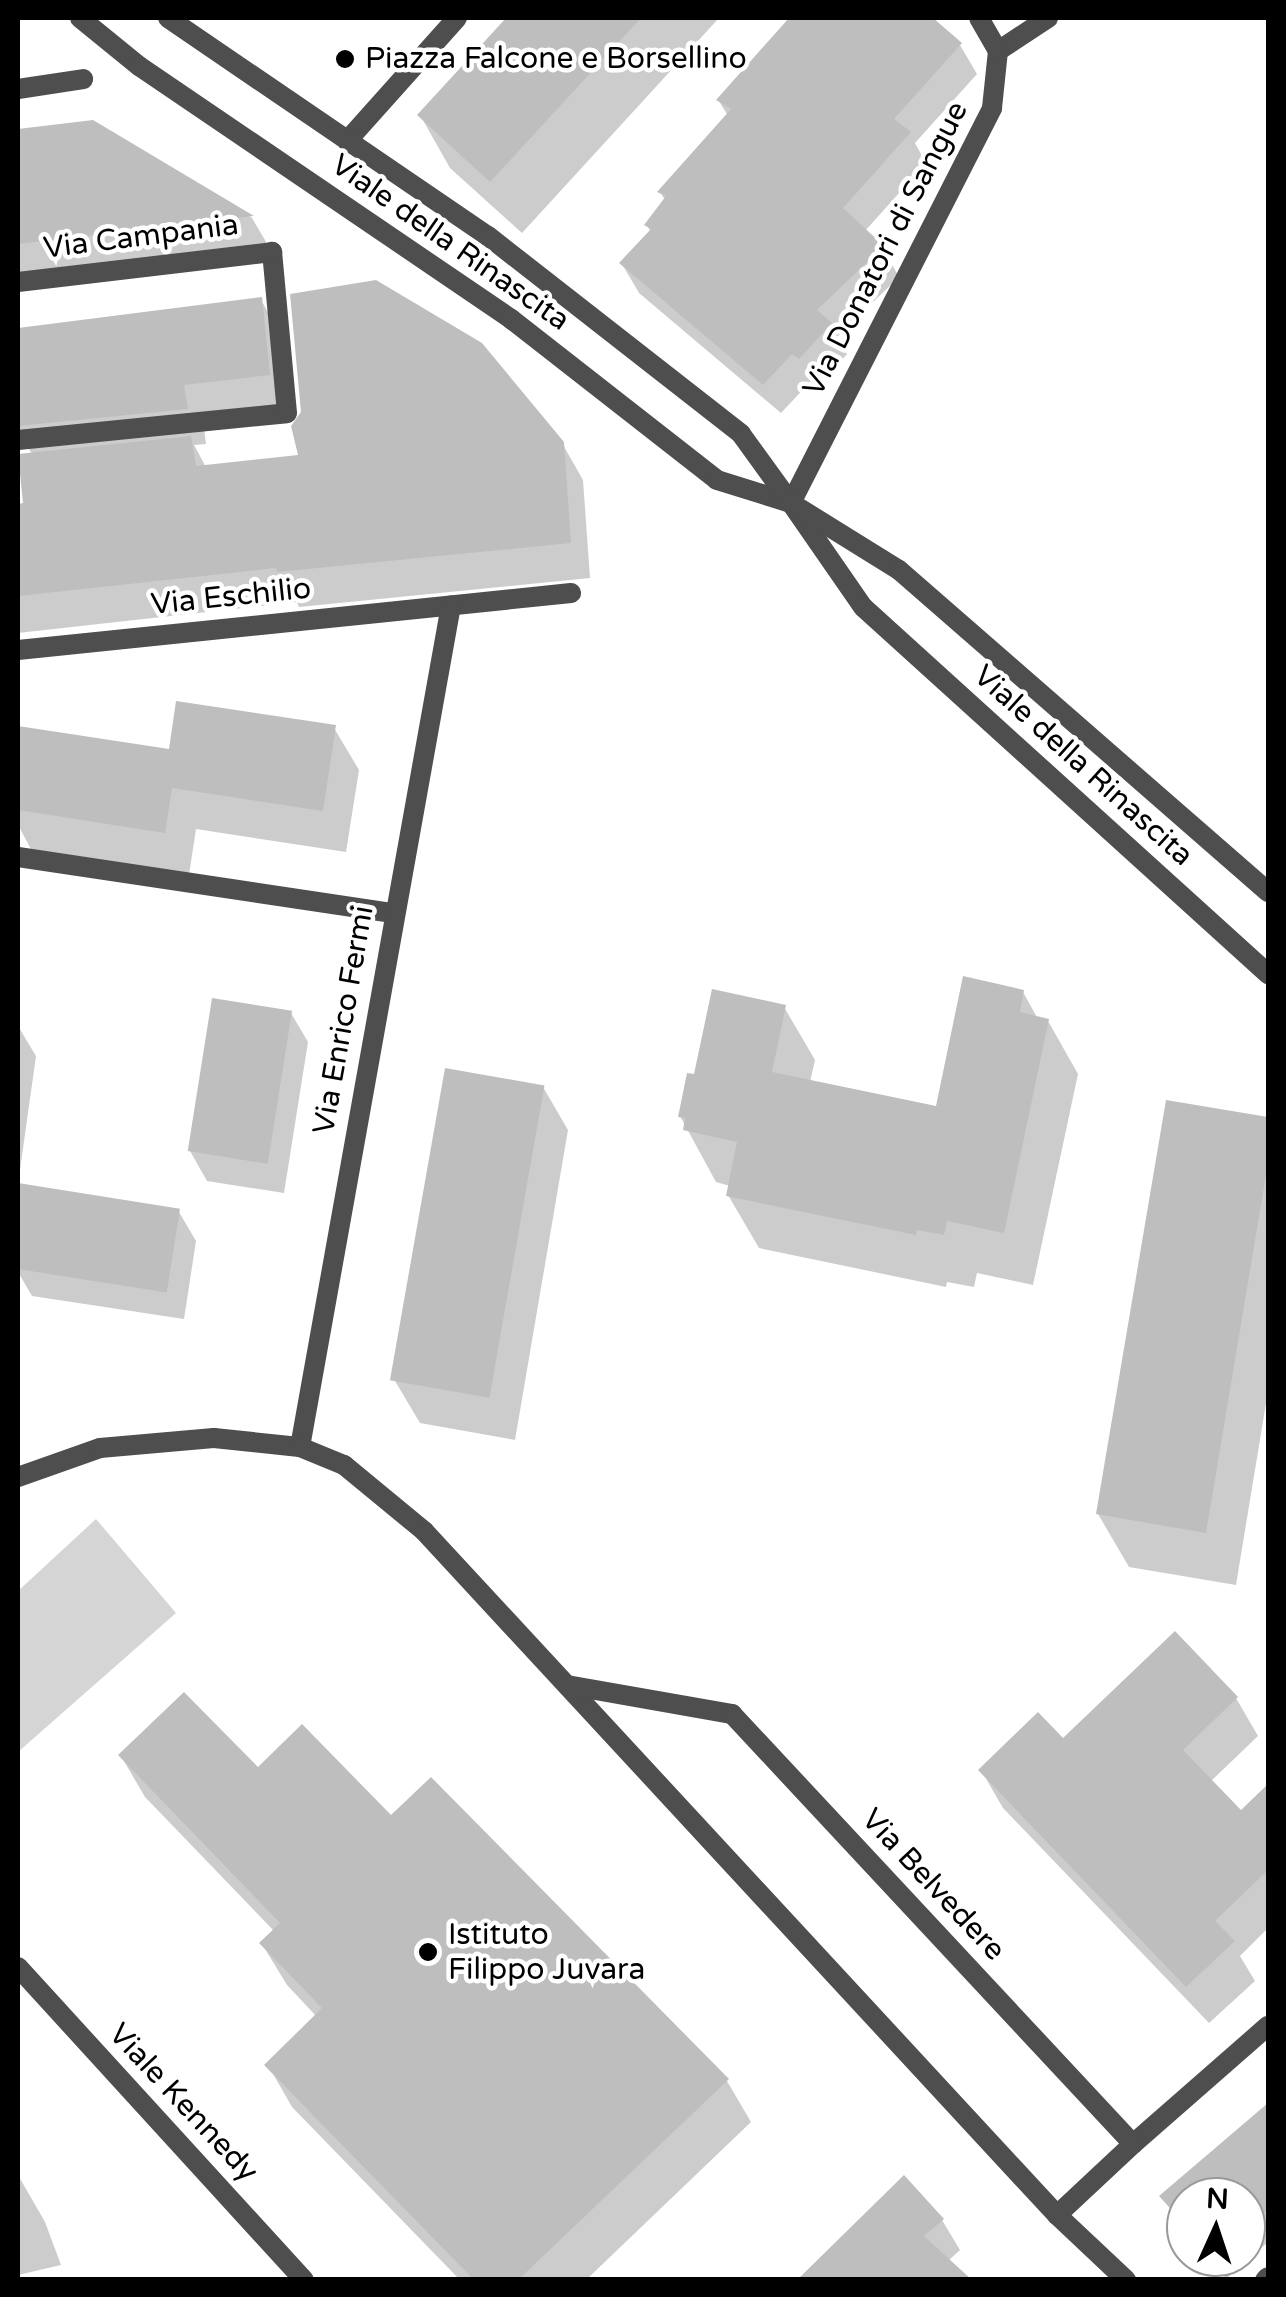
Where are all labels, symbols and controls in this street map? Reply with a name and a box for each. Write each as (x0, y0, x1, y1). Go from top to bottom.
place label: Piazza Falcone e Borsellino (365, 41, 747, 77)
marker: Piazza Falcone e Borsellino (334, 48, 356, 70)
street label: Via Donatori di Sangue (796, 96, 976, 402)
street label: Viale della Rinascita (324, 147, 576, 339)
street label: Via Campania (41, 207, 241, 267)
street label: Via Eschilio (149, 571, 313, 623)
street label: Viale della Rinascita (966, 658, 1200, 874)
street label: Via Enrico Fermi (306, 903, 382, 1137)
street label: Via Belvedere (854, 1802, 1012, 1968)
place label: Istituto Filippo Juvara (448, 1917, 645, 1988)
marker: Istituto Filippo Juvara (417, 1941, 439, 1963)
street label: Viale Kennedy (101, 2017, 265, 2189)
north arrow (1166, 2177, 1266, 2277)
text: N (1205, 2181, 1230, 2217)

